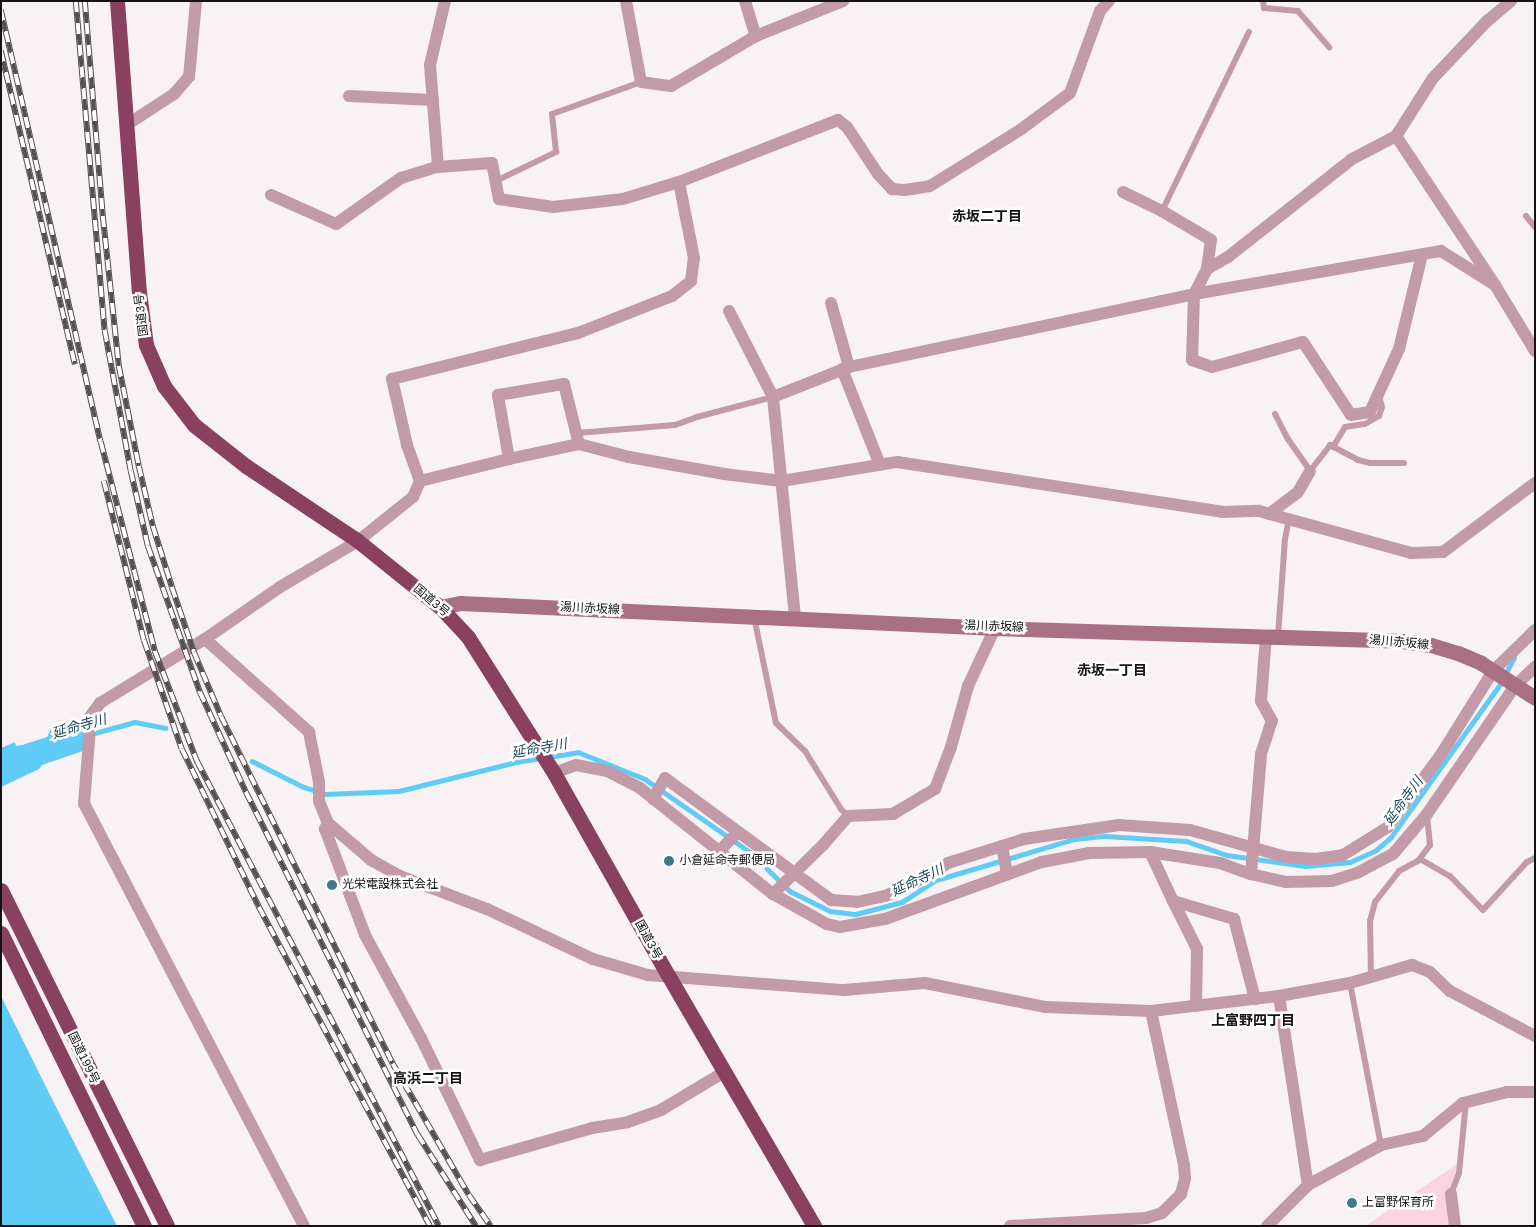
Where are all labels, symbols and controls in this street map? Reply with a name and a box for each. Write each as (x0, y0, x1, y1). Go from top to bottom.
district label: 赤坂二丁目 (952, 208, 1022, 224)
street label: 国道3号 (132, 293, 152, 337)
street label: 国道3号 (410, 582, 452, 620)
street label: 湯川赤坂線 (560, 600, 620, 618)
street label: 湯川赤坂線 (964, 619, 1024, 635)
street label: 湯川赤坂線 (1368, 633, 1430, 653)
district label: 赤坂一丁目 (1077, 662, 1147, 678)
water label: 延命寺川 (50, 710, 108, 742)
water label: 延命寺川 (510, 735, 568, 761)
water label: 延命寺川 (1380, 773, 1426, 829)
place label: 小倉延命寺郵便局 (679, 854, 775, 868)
marker: 小倉延命寺郵便局 (663, 855, 675, 867)
water label: 延命寺川 (888, 861, 946, 899)
place label: 光栄電設株式会社 (342, 878, 438, 892)
marker: 光栄電設株式会社 (326, 879, 338, 891)
street label: 国道3号 (631, 918, 665, 962)
district label: 上富野四丁目 (1211, 1012, 1295, 1028)
street label: 国道199号 (64, 1030, 102, 1086)
district label: 高浜二丁目 (393, 1070, 463, 1086)
place label: 上富野保育所 (1362, 1196, 1434, 1210)
marker: 上富野保育所 (1346, 1197, 1358, 1209)

